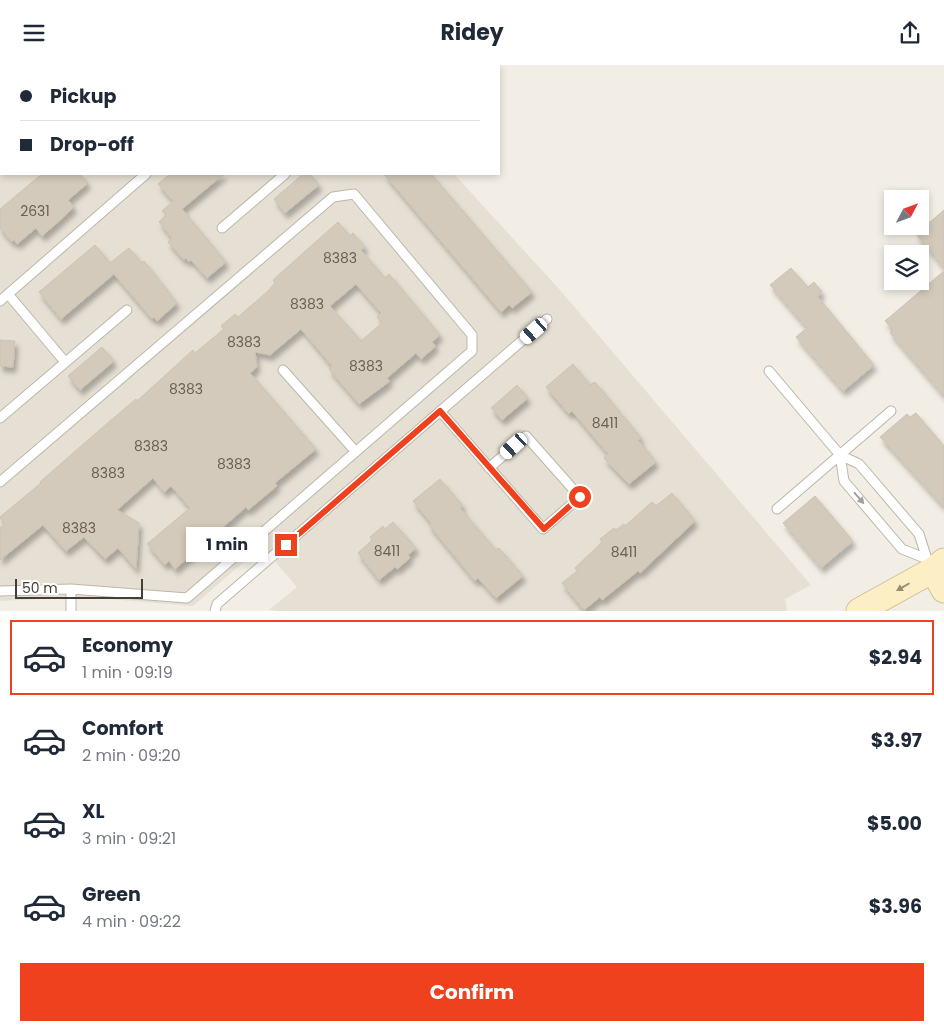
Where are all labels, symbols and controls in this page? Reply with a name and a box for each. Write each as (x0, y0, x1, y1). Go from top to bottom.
text: Ridey (440, 17, 504, 48)
icon: menu (20, 19, 48, 47)
icon: share (896, 19, 924, 47)
text: Pickup (50, 83, 116, 110)
text: Drop-off (50, 131, 134, 158)
north arrow (884, 190, 929, 235)
map controls (884, 190, 929, 290)
house number: 2631 (20, 201, 50, 221)
button: layers (884, 245, 929, 290)
house number: 8383 (323, 248, 357, 268)
house number: 8383 (290, 294, 324, 314)
car (517, 315, 550, 347)
house number: 8383 (227, 332, 261, 352)
house number: 8383 (349, 356, 383, 376)
house number: 8383 (169, 379, 203, 399)
house number: 8411 (592, 413, 618, 433)
car (497, 430, 530, 462)
house number: 8383 (134, 436, 168, 456)
house number: 8383 (217, 454, 251, 474)
house number: 8383 (91, 463, 125, 483)
route start (569, 486, 591, 508)
one-way arrow (853, 491, 864, 504)
house number: 8383 (62, 518, 96, 538)
callout: 1 min (186, 527, 268, 563)
text: 1 min (206, 533, 248, 556)
route end (275, 534, 297, 556)
house number: 8411 (374, 541, 400, 561)
house number: 8411 (611, 542, 637, 562)
scale bar (15, 576, 142, 599)
text: 50 m (22, 578, 58, 598)
one-way arrow (896, 583, 909, 592)
text: Economy (82, 632, 173, 659)
icon: car (22, 635, 67, 680)
text: $2.94 (869, 644, 922, 671)
text: 1 min · 09:19 (82, 661, 173, 684)
text: Comfort (82, 715, 164, 742)
icon: car (22, 718, 67, 763)
text: $3.97 (871, 727, 922, 754)
text: 2 min · 09:20 (82, 744, 181, 767)
text: XL (82, 798, 105, 825)
icon: car (22, 801, 67, 846)
text: $5.00 (867, 810, 922, 837)
text: 3 min · 09:21 (82, 827, 176, 850)
text: Green (82, 881, 141, 908)
icon: car (22, 884, 67, 929)
text: $3.96 (869, 893, 922, 920)
text: 4 min · 09:22 (82, 910, 181, 933)
button: Confirm (20, 963, 924, 1021)

